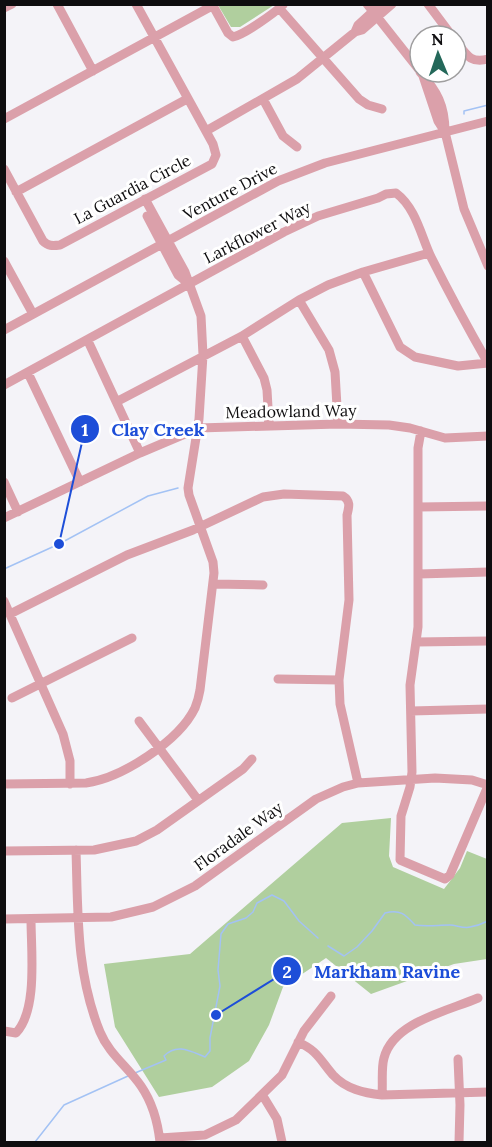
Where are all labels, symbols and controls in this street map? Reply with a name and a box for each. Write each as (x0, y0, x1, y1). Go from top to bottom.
north arrow (408, 24, 468, 84)
text: N (431, 29, 444, 49)
street label: La Guardia Circle (70, 150, 194, 228)
street label: Venture Drive (179, 158, 281, 225)
street label: Larkflower Way (200, 196, 314, 267)
street label: Meadowland Way (225, 400, 357, 422)
callout: Clay Creek (70, 411, 216, 447)
text: 1 (81, 418, 89, 441)
text: Clay Creek (112, 418, 205, 441)
street label: Floradale Way (190, 797, 287, 875)
callout: Markham Ravine (272, 953, 472, 989)
text: 2 (282, 960, 292, 983)
text: Markham Ravine (314, 960, 460, 983)

